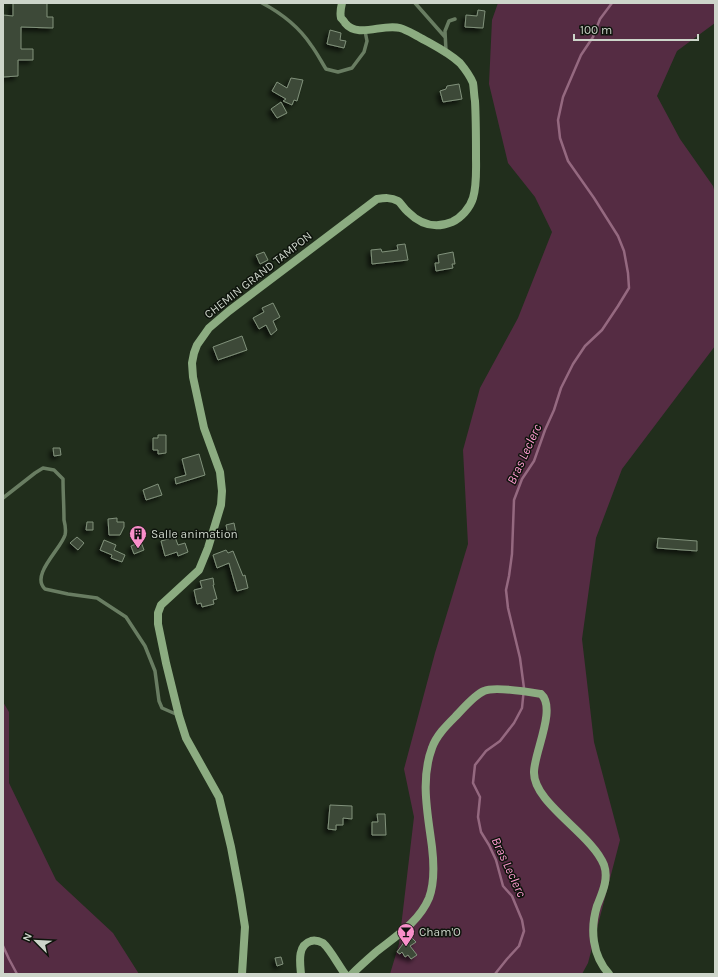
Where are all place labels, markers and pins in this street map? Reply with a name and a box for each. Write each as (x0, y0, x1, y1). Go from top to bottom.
building icon: Salle animation (128, 524, 148, 549)
place label: Salle animation (151, 527, 238, 541)
bar icon: Cham'O (396, 922, 416, 947)
place label: Cham'O (419, 925, 461, 939)

